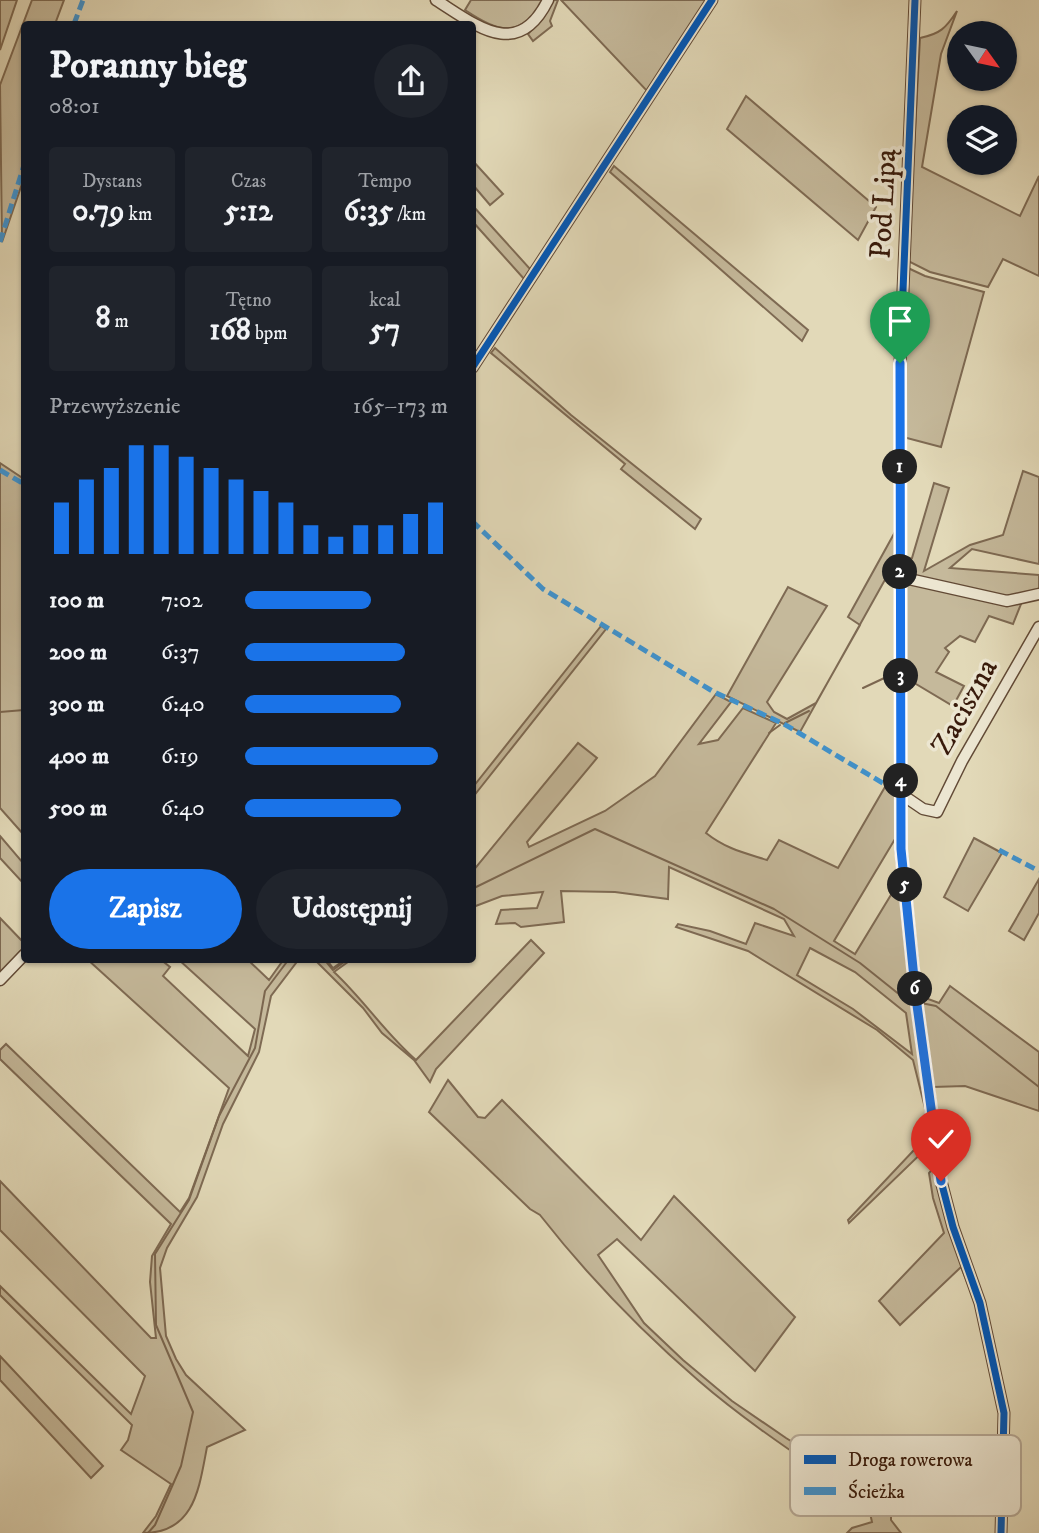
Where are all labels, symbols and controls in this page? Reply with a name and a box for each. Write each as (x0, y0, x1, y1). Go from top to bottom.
north arrow (947, 21, 1017, 91)
map controls (947, 21, 1017, 175)
text: Poranny bieg (49, 42, 246, 90)
button: share (374, 44, 448, 118)
text: 08:01 (49, 92, 100, 121)
button: layers (947, 105, 1017, 175)
street label: Pod Lipą (863, 147, 905, 260)
text: Dystans (82, 170, 142, 193)
text: Czas (231, 170, 266, 193)
text: Tempo (358, 170, 412, 193)
text: 0.79 (72, 193, 124, 230)
text: 5:12 (224, 193, 273, 230)
text: 6:35 (344, 193, 393, 230)
text: km (124, 203, 152, 226)
text: /km (393, 203, 426, 226)
text: Tętno (226, 289, 271, 312)
text: kcal (369, 289, 400, 312)
pin (870, 291, 930, 363)
text: 8 (95, 300, 110, 337)
icon: arrive (881, 302, 919, 340)
text: m (110, 310, 129, 333)
text: 168 (209, 312, 251, 349)
text: 57 (369, 312, 400, 349)
text: bpm (251, 322, 288, 345)
text: Przewyższenie (49, 392, 181, 421)
text: 165–173 m (353, 392, 448, 421)
pin: 1 (883, 449, 918, 484)
text: 1 (896, 455, 903, 478)
pin: 2 (883, 554, 918, 590)
text: 2 (895, 560, 904, 583)
text: 100 m (49, 586, 104, 615)
text: 7:02 (161, 586, 203, 615)
text: 200 m (49, 638, 107, 667)
text: 6:37 (161, 638, 200, 667)
street label: Zaciszna (924, 652, 1007, 762)
pin: 3 (884, 658, 918, 694)
text: 3 (897, 664, 904, 687)
text: 300 m (49, 690, 105, 719)
text: 6:40 (161, 690, 205, 719)
text: 400 m (49, 742, 109, 771)
text: 6:19 (161, 742, 199, 771)
pin: 4 (884, 764, 918, 798)
text: 4 (895, 769, 906, 792)
text: 500 m (49, 794, 107, 823)
text: 6:40 (161, 794, 205, 823)
pin: 5 (888, 868, 922, 903)
button: Zapisz (49, 869, 242, 949)
button: Udostępnij (256, 869, 448, 949)
text: 5 (900, 873, 909, 896)
pin: 6 (898, 972, 932, 1006)
text: 6 (910, 977, 919, 1000)
pin (911, 1109, 971, 1181)
icon: check (922, 1120, 960, 1158)
legend (790, 1435, 1021, 1516)
text: Droga rowerowa (848, 1449, 973, 1472)
text: Ścieżka (848, 1479, 905, 1504)

